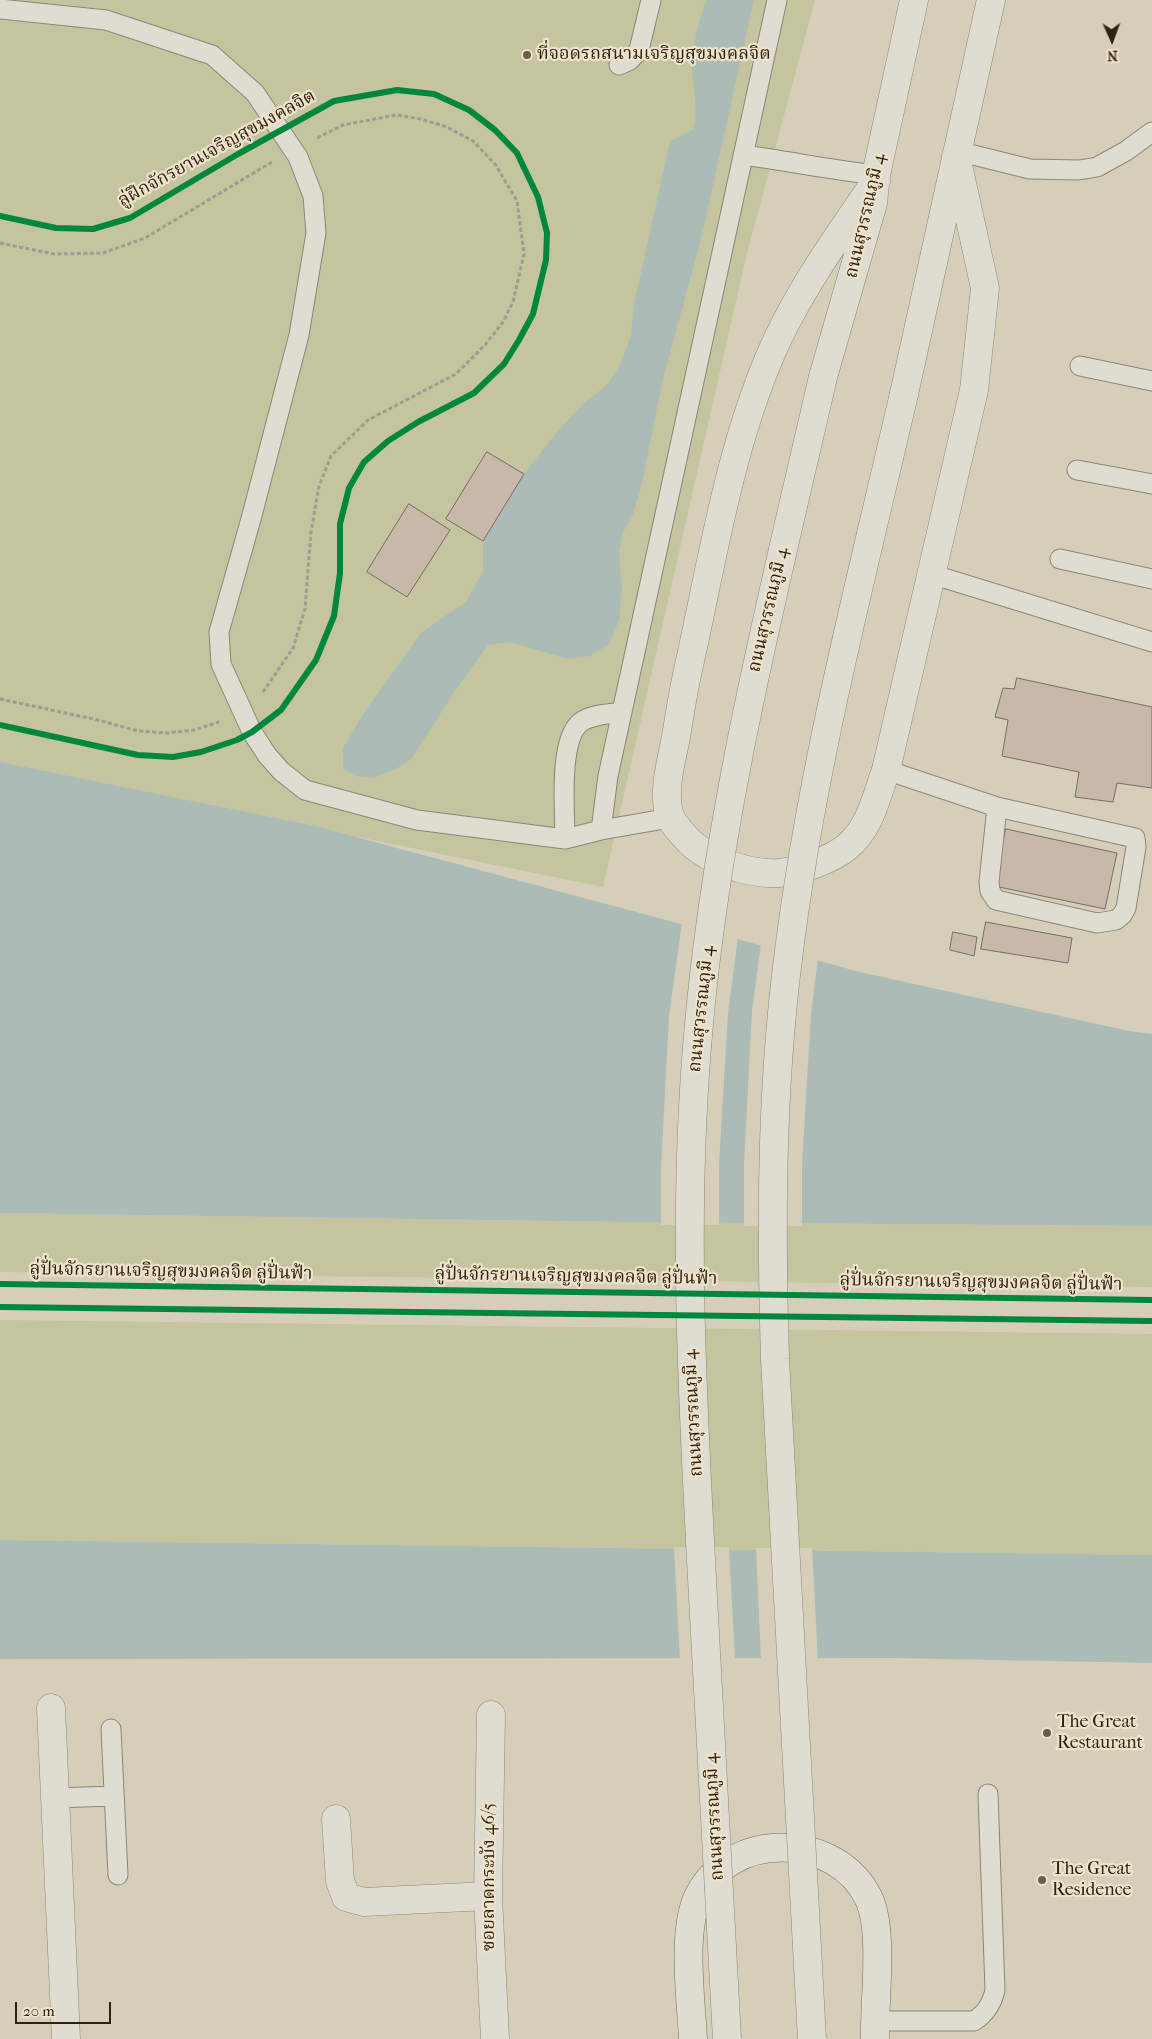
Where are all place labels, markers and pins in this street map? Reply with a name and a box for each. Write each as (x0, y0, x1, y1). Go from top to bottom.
place label: ที่จอดรถสนามเจริญสุขมงคลจิต (537, 44, 771, 66)
marker: ที่จอดรถสนามเจริญสุขมงคลจิต (521, 49, 533, 61)
place label: The Great Restaurant (1057, 1712, 1143, 1755)
marker: The Great Restaurant (1041, 1727, 1053, 1739)
place label: The Great Residence (1052, 1859, 1131, 1902)
marker: The Great Residence (1036, 1874, 1048, 1886)

